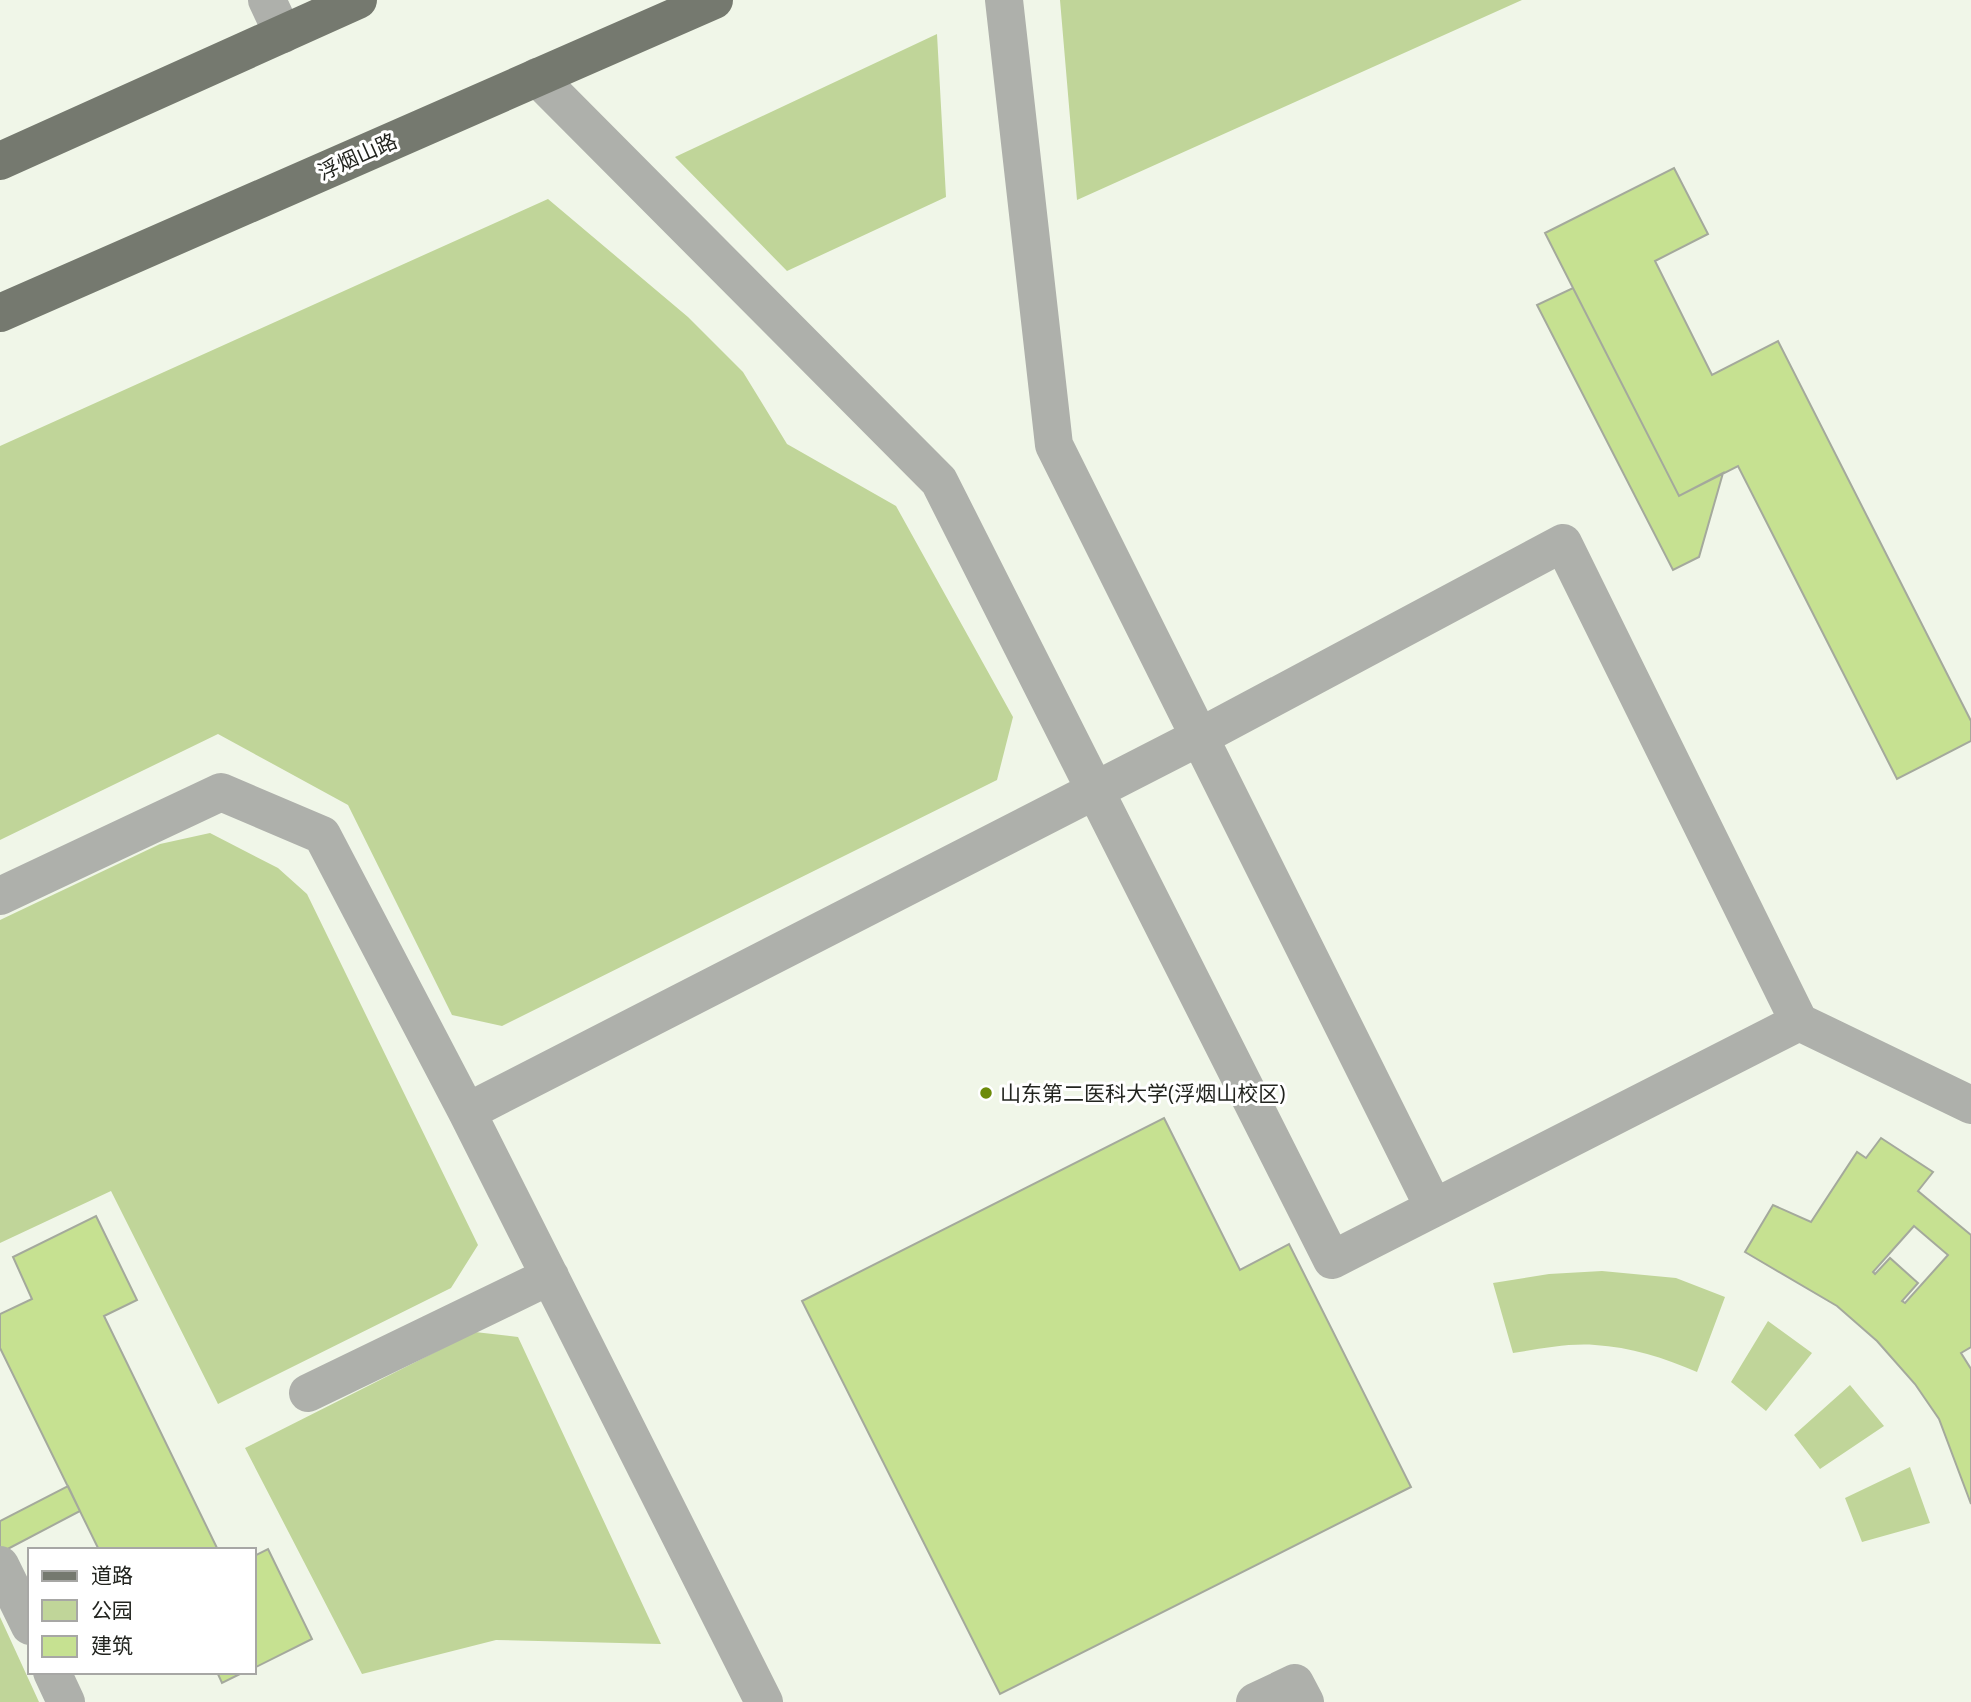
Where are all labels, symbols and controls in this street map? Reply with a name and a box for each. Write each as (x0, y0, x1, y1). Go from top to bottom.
street label: 浮烟山路 (313, 126, 401, 186)
place label: 山东第二医科大学(浮烟山校区) (1000, 1079, 1285, 1107)
marker: 山东第二医科大学(浮烟山校区) (978, 1085, 994, 1101)
legend (28, 1548, 256, 1674)
text: 道路 (91, 1561, 133, 1589)
text: 公园 (91, 1596, 133, 1624)
text: 建筑 (91, 1631, 133, 1659)

